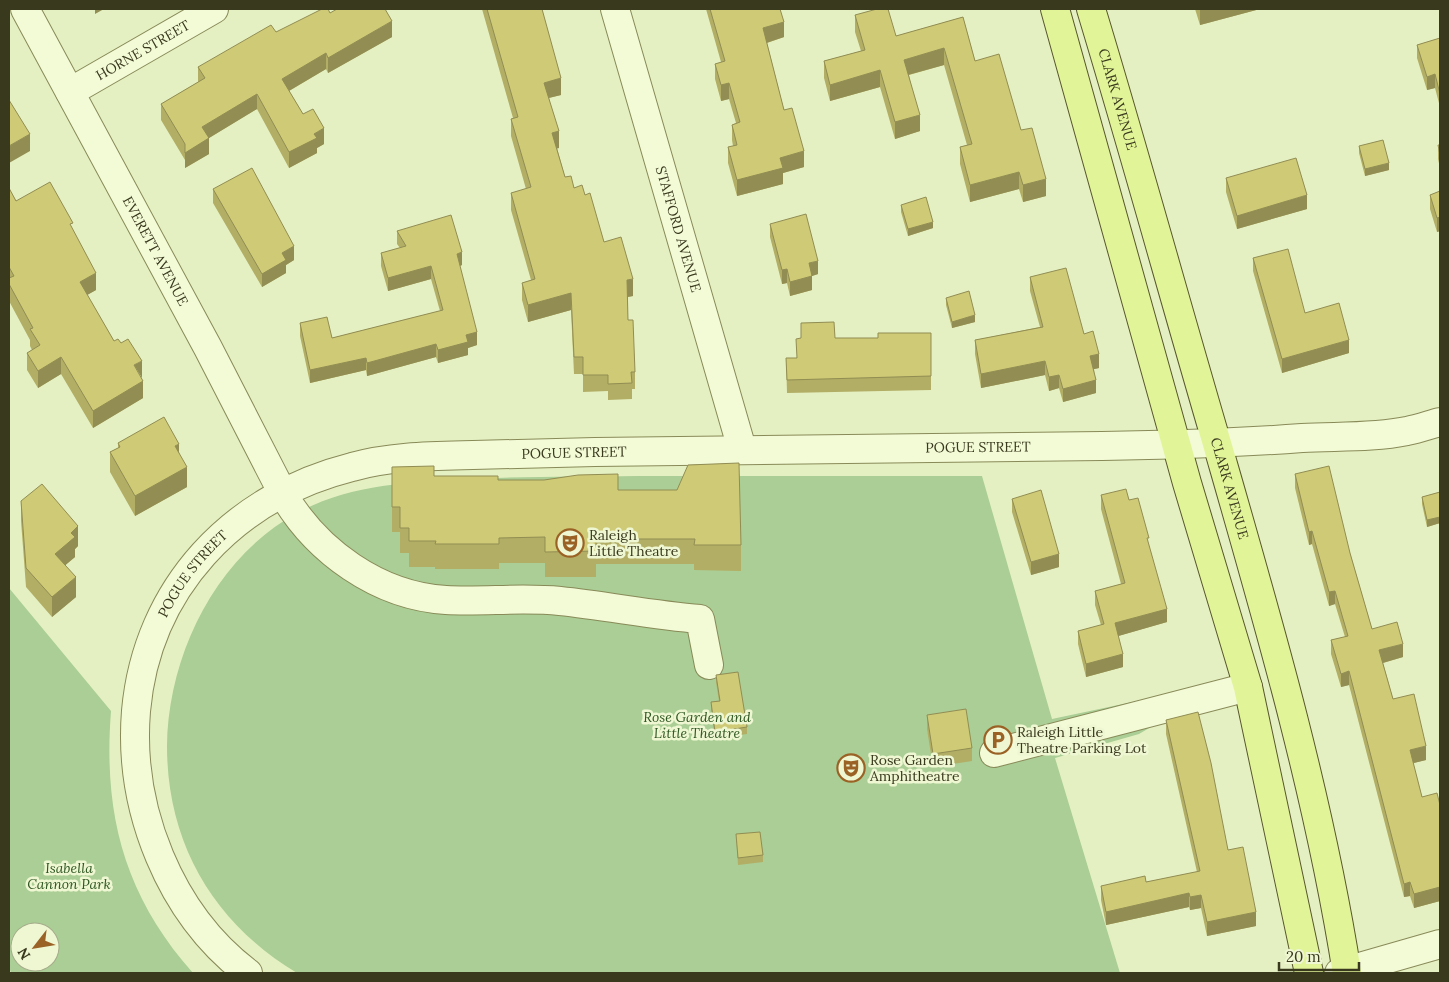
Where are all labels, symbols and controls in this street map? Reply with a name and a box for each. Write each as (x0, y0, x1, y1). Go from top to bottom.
street label: HORNE STREET (92, 16, 193, 84)
street label: CLARK AVENUE (1094, 46, 1141, 152)
street label: STAFFORD AVENUE (652, 164, 705, 294)
street label: EVERETT AVENUE (119, 193, 193, 309)
street label: CLARK AVENUE (1207, 435, 1253, 541)
street label: POGUE STREET (925, 437, 1031, 456)
street label: POGUE STREET (521, 442, 627, 463)
street label: POGUE STREET (154, 526, 231, 620)
place label: Raleigh Little Theatre (589, 526, 679, 560)
theatre icon: Raleigh Little Theatre (555, 528, 585, 558)
park label: Rose Garden and Little Theatre (643, 708, 751, 742)
place label: Raleigh Little Theatre Parking Lot (1017, 723, 1147, 757)
parking icon: Raleigh Little Theatre Parking Lot (983, 725, 1013, 755)
place label: Rose Garden Amphitheatre (869, 751, 960, 785)
theatre icon: Rose Garden Amphitheatre (836, 753, 866, 783)
park label: Isabella Cannon Park (27, 859, 111, 893)
north arrow (10, 922, 60, 972)
scale bar (1279, 940, 1359, 972)
text: N (13, 944, 34, 963)
text: 20 m (1286, 947, 1321, 966)

